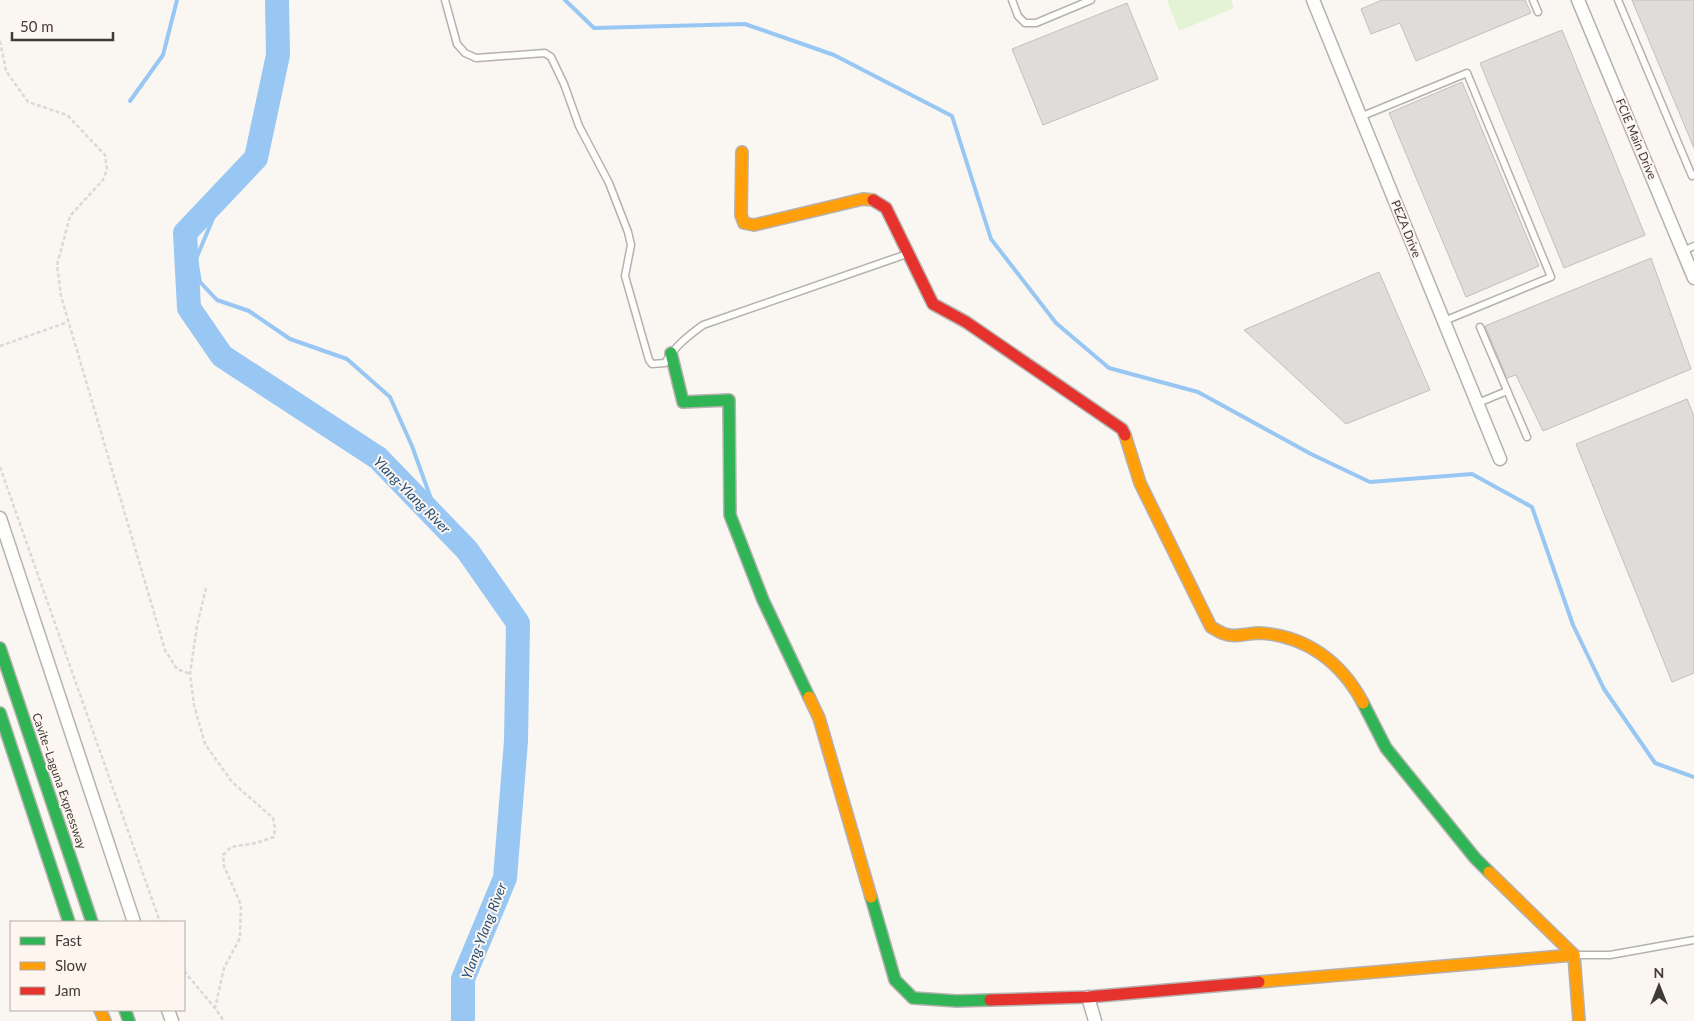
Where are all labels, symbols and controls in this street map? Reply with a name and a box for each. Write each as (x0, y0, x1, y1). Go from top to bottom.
scale bar (12, 10, 114, 42)
text: 50 m (20, 17, 54, 35)
street label: FCIE Main Drive (1613, 96, 1660, 181)
street label: PEZA Drive (1388, 198, 1425, 260)
water label: Ylang-Ylang River (370, 453, 455, 537)
street label: Cavite–Laguna Expressway (29, 711, 90, 852)
water label: Ylang-Ylang River (457, 880, 510, 981)
legend (10, 921, 185, 1011)
text: Fast (55, 931, 82, 949)
text: Slow (55, 956, 87, 974)
north arrow (1634, 961, 1684, 1011)
text: N (1654, 964, 1664, 981)
text: Jam (55, 981, 81, 999)

